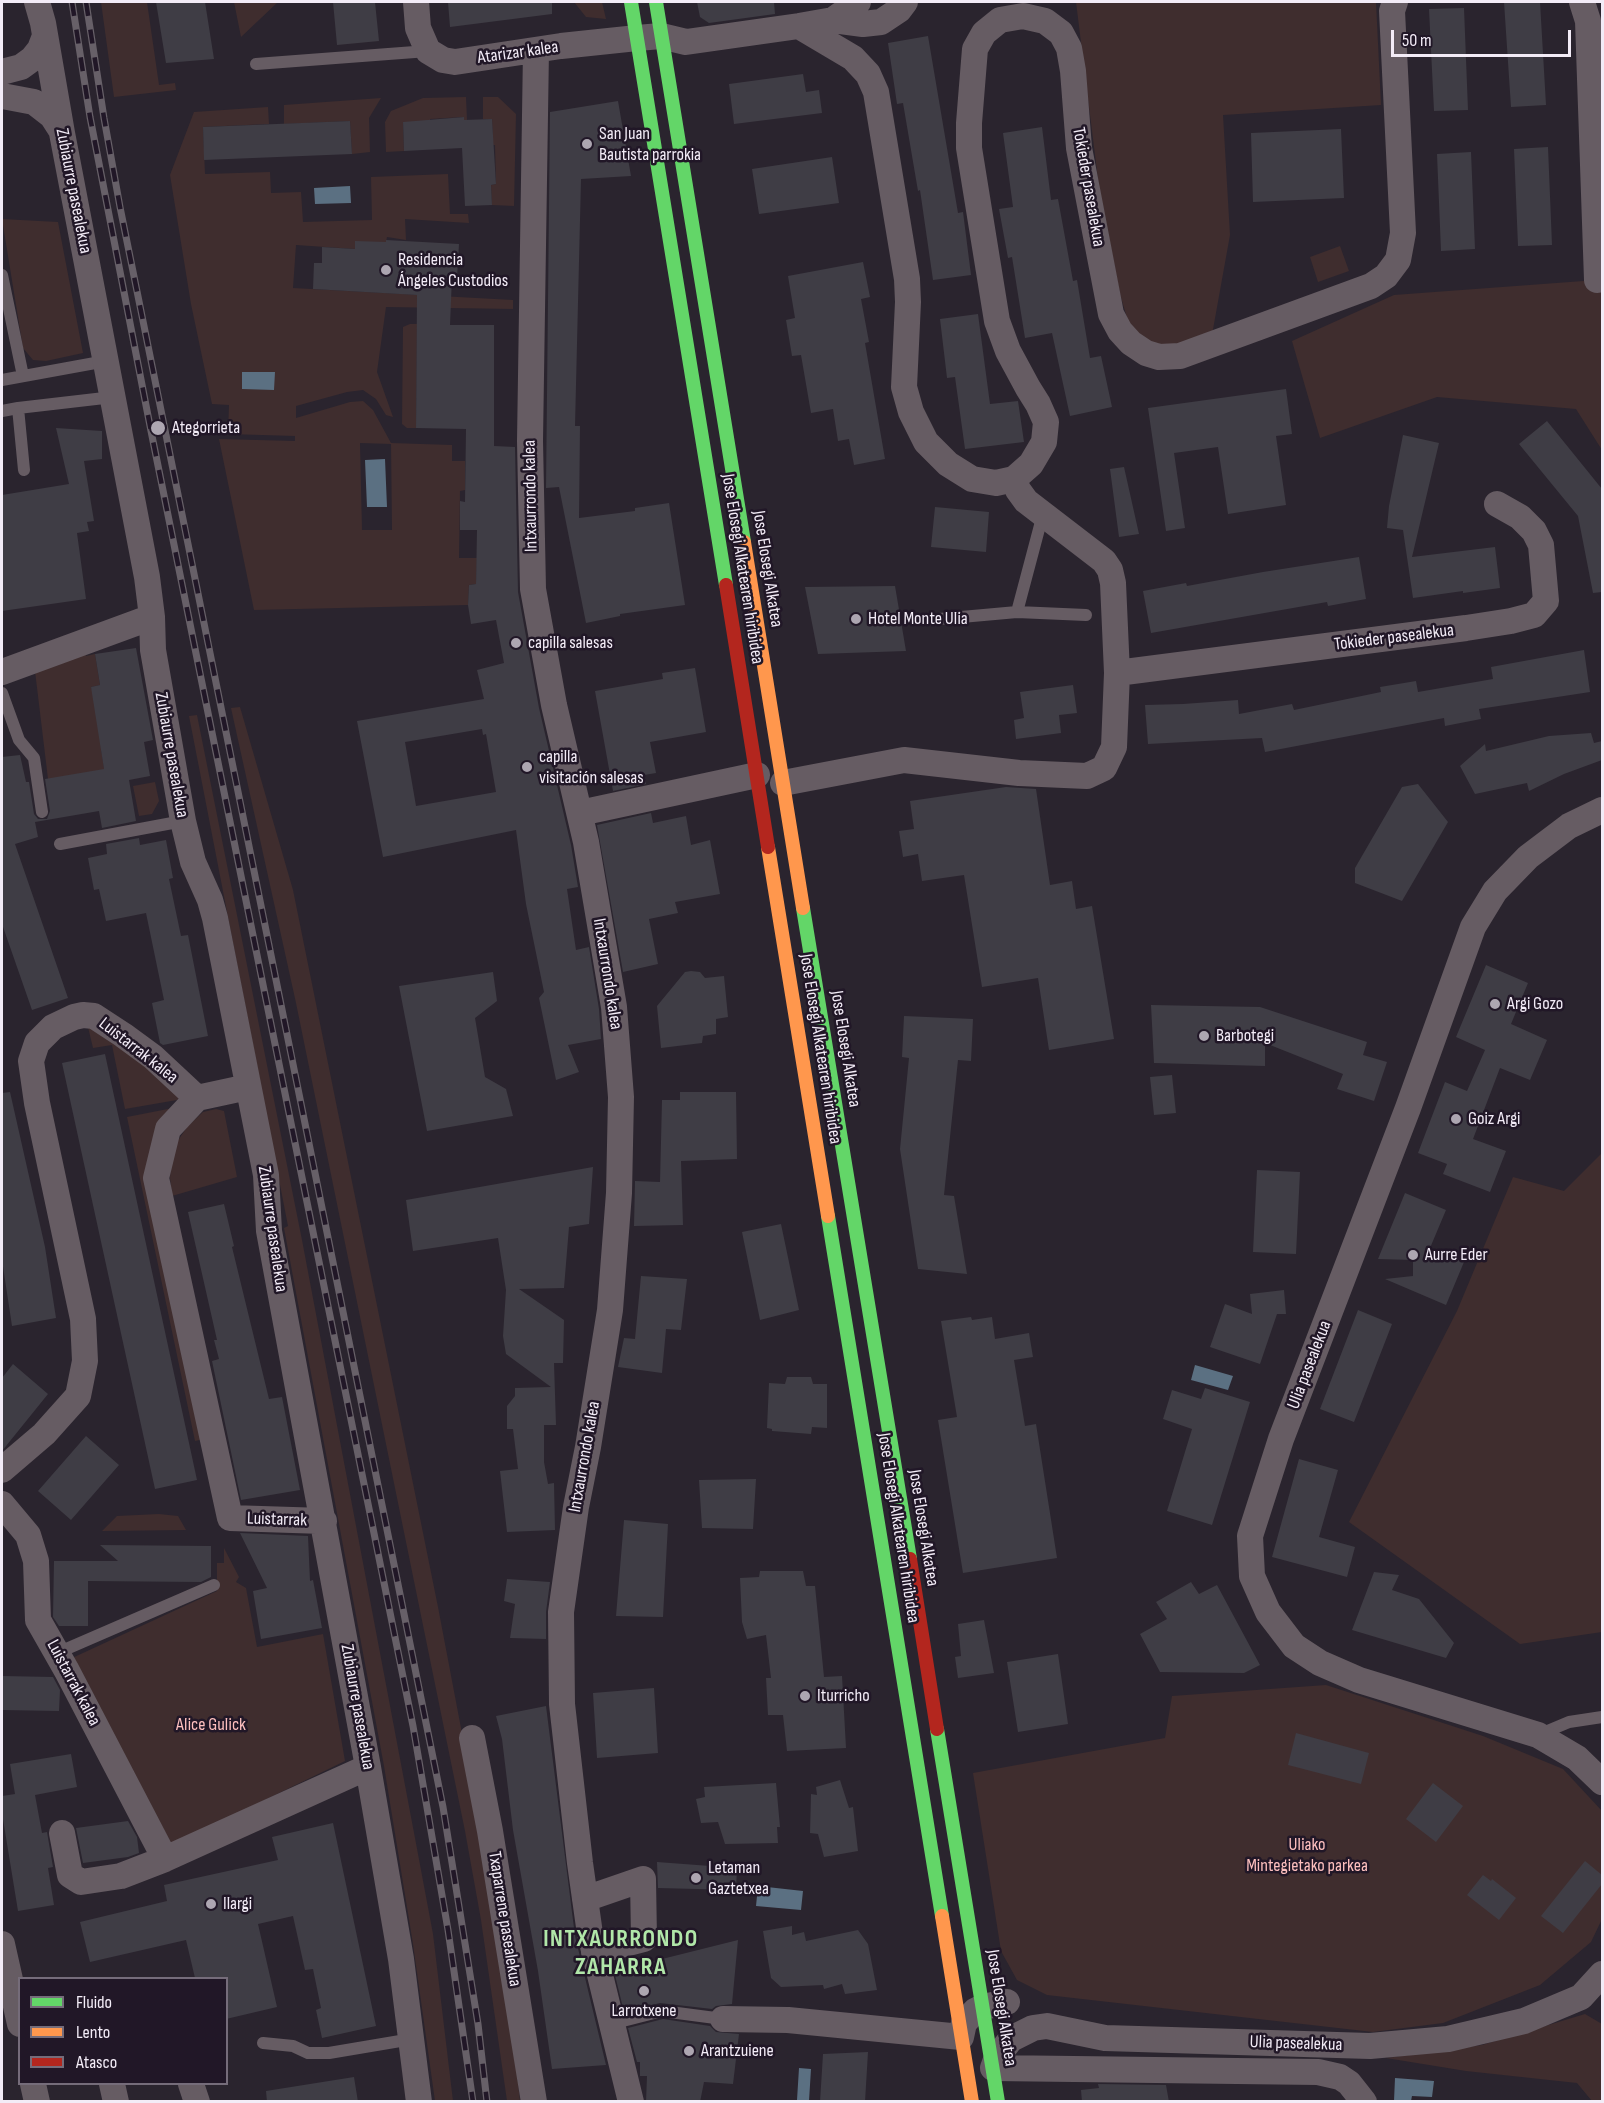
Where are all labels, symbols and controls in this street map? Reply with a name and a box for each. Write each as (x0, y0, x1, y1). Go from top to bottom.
scale bar (1394, 18, 1574, 56)
text: 50 m (1402, 30, 1432, 51)
street label: Atarizar kalea (476, 37, 560, 69)
place label: San Juan Bautista parrokia (599, 123, 701, 166)
street label: Tokieder pasealekua (1067, 126, 1109, 248)
street label: Zubiaurre pasealekua (50, 127, 96, 255)
marker: San Juan Bautista parrokia (580, 137, 594, 151)
place label: Residencia Ángeles Custodios (398, 249, 508, 292)
marker: Residencia Ángeles Custodios (379, 263, 393, 277)
place label: Ategorrieta (172, 417, 240, 439)
marker: Ategorrieta (149, 419, 167, 437)
street label: Intxaurrondo kalea (519, 440, 543, 552)
street label: Jose Elosegi Alkatearen hiribidea (716, 472, 768, 666)
street label: Jose Elosegi Alkatea (747, 509, 787, 629)
place label: Hotel Monte Ulia (868, 608, 968, 630)
marker: Hotel Monte Ulia (849, 612, 863, 626)
street label: Tokieder pasealekua (1333, 620, 1455, 656)
place label: capilla salesas (528, 632, 613, 654)
marker: capilla salesas (509, 636, 523, 650)
street label: Zubiaurre pasealekua (149, 691, 193, 819)
place label: capilla visitación salesas (539, 746, 644, 789)
marker: capilla visitación salesas (520, 760, 534, 774)
street label: Intxaurrondo kalea (588, 917, 626, 1031)
street label: Jose Elosegi Alkatearen hiribidea (794, 952, 846, 1146)
street label: Jose Elosegi Alkatea (825, 989, 865, 1109)
place label: Argi Gozo (1507, 993, 1563, 1015)
marker: Argi Gozo (1488, 997, 1502, 1011)
street label: Luistarrak kalea (94, 1013, 182, 1089)
place label: Barbotegi (1216, 1025, 1274, 1047)
marker: Barbotegi (1197, 1029, 1211, 1043)
place label: Goiz Argi (1468, 1108, 1520, 1130)
marker: Goiz Argi (1449, 1112, 1463, 1126)
street label: Zubiaurre pasealekua (252, 1165, 292, 1293)
place label: Aurre Eder (1425, 1244, 1488, 1266)
marker: Aurre Eder (1406, 1248, 1420, 1262)
street label: Ulia pasealekua (1283, 1318, 1337, 1412)
street label: Intxaurrondo kalea (565, 1400, 605, 1514)
street label: Jose Elosegi Alkatearen hiribidea (872, 1431, 924, 1625)
street label: Jose Elosegi Alkatea (903, 1468, 943, 1588)
street label: Luistarrak (247, 1508, 307, 1532)
street label: Luistarrak kalea (41, 1636, 105, 1730)
street label: Zubiaurre pasealekua (335, 1643, 379, 1771)
place label: Iturricho (817, 1685, 870, 1707)
marker: Iturricho (798, 1689, 812, 1703)
park label: Alice Gulick (176, 1714, 246, 1736)
park label: Uliako Mintegietako parkea (1246, 1834, 1368, 1876)
street label: Txaparrene pasealekua (483, 1850, 525, 1988)
place label: Letaman Gaztetxea (708, 1857, 769, 1900)
marker: Letaman Gaztetxea (689, 1871, 703, 1885)
place label: Ilargi (223, 1893, 252, 1915)
marker: Ilargi (204, 1897, 218, 1911)
district label: INTXAURRONDO ZAHARRA (543, 1926, 699, 1982)
street label: Jose Elosegi Alkatea (981, 1948, 1021, 2068)
legend (18, 1977, 228, 2085)
marker: Larrotxene (637, 1984, 651, 1998)
text: Fluido (76, 1992, 112, 2013)
place label: Larrotxene (611, 2000, 677, 2022)
text: Lento (76, 2022, 110, 2043)
street label: Ulia pasealekua (1249, 2032, 1343, 2056)
place label: Arantzuiene (701, 2040, 774, 2062)
marker: Arantzuiene (682, 2044, 696, 2058)
text: Atasco (76, 2052, 117, 2073)

